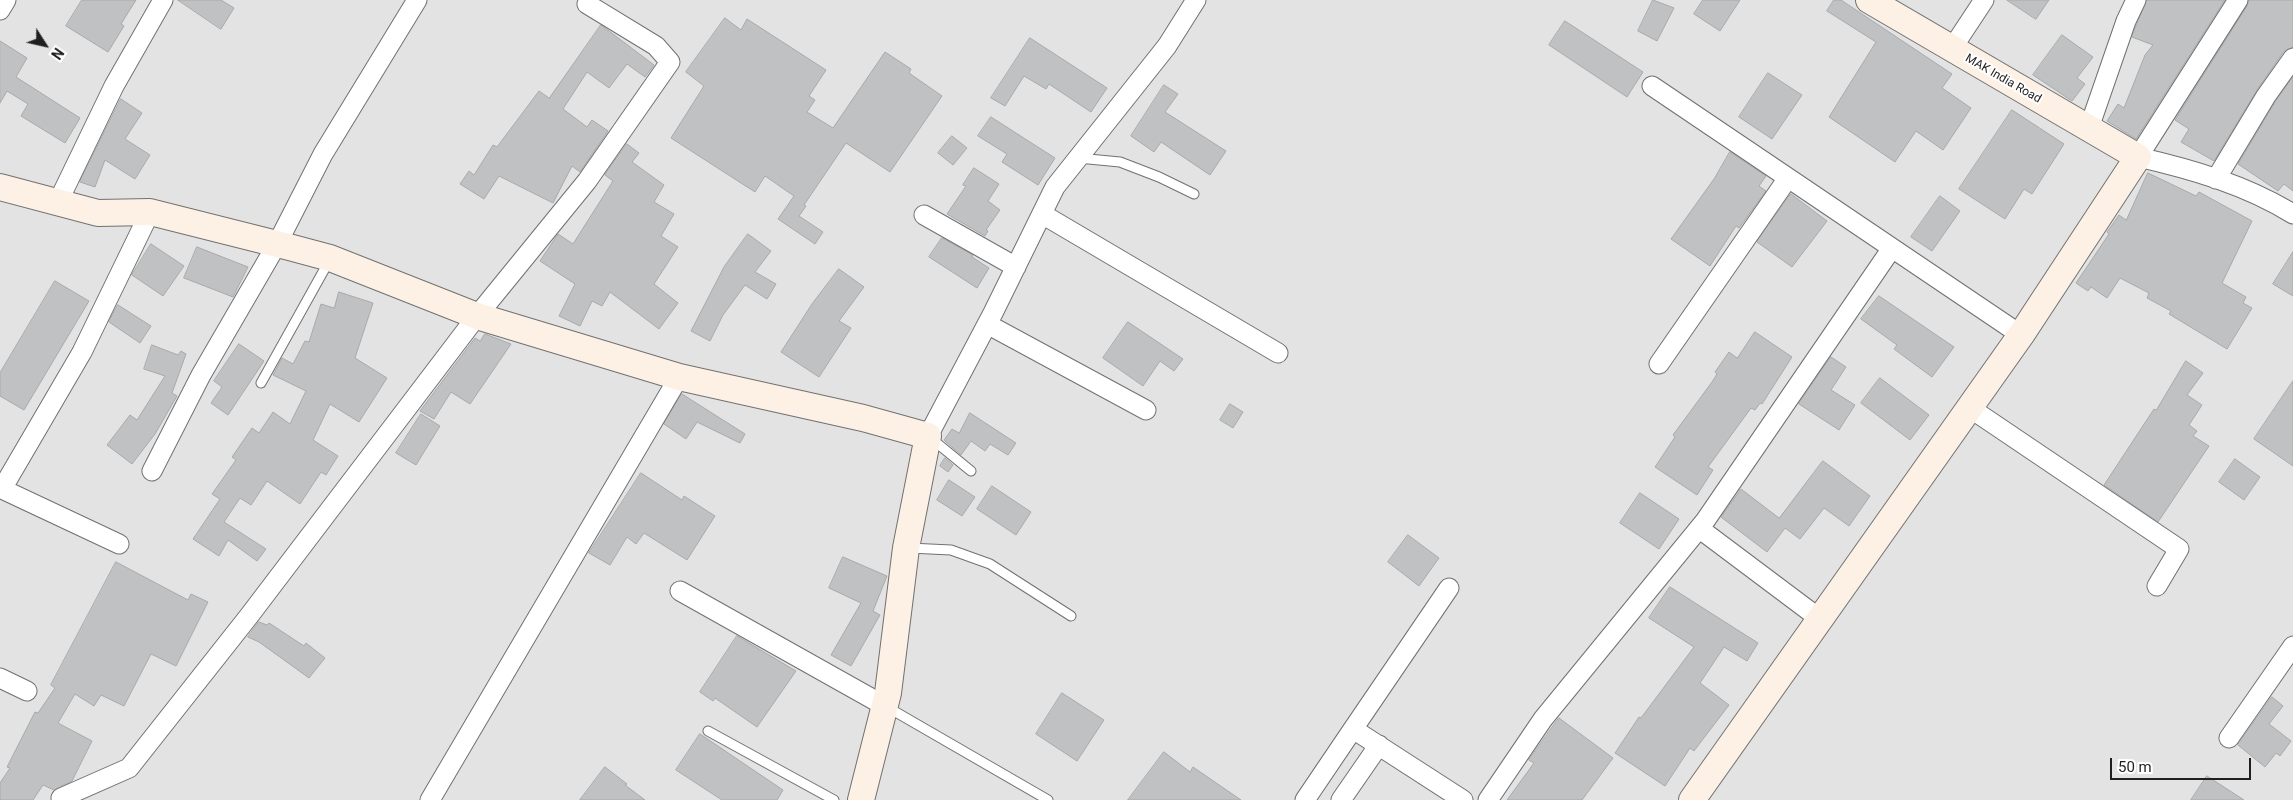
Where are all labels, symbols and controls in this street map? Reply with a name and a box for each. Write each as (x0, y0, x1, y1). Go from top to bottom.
north arrow (20, 20, 70, 70)
text: N (48, 45, 67, 62)
street label: MAK India Road (1962, 51, 2044, 107)
scale bar (2113, 748, 2254, 780)
text: 50 m (2118, 758, 2152, 776)

